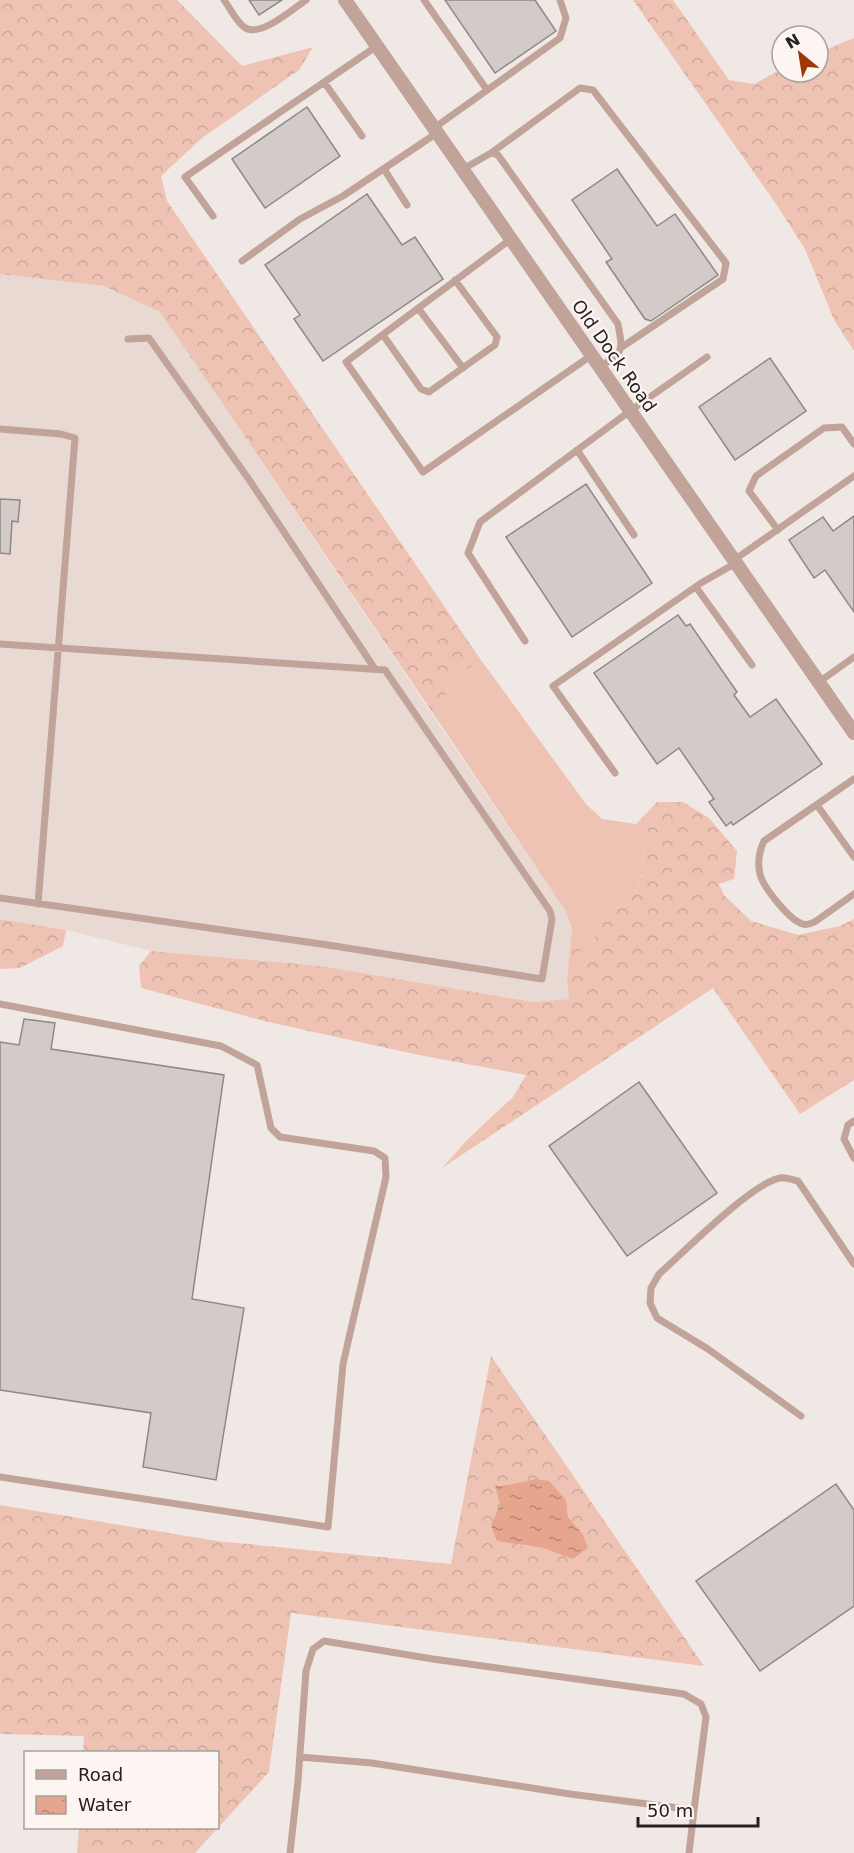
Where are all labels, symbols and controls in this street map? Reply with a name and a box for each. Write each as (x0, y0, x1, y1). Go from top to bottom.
north arrow (770, 24, 830, 84)
text: N (782, 30, 803, 53)
street label: Old Dock Road (568, 295, 661, 416)
legend (24, 1751, 219, 1829)
text: Road (78, 1764, 123, 1785)
scale bar (638, 1790, 758, 1828)
text: Water (78, 1794, 132, 1815)
text: 50 m (647, 1800, 693, 1821)

